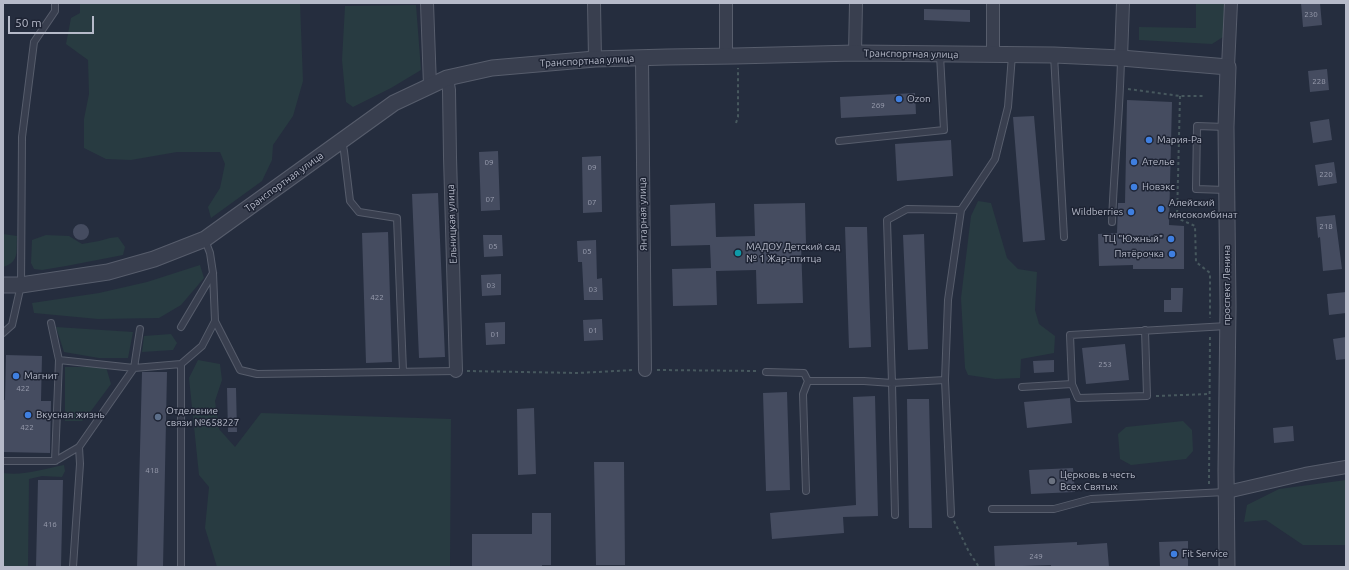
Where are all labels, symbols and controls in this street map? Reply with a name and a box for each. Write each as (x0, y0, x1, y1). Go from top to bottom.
scale bar (10, 8, 96, 34)
house number: 230 (1304, 9, 1318, 19)
text: 50 m (15, 16, 42, 29)
street label: Транспортная улица (864, 47, 958, 61)
street label: Транспортная улица (539, 53, 635, 69)
house number: 228 (1312, 76, 1326, 86)
place label: Ozon (907, 93, 931, 105)
marker: Ozon (894, 94, 904, 104)
house number: 269 (871, 100, 885, 110)
place label: Мария-Ра (1157, 134, 1202, 146)
marker: Мария-Ра (1144, 135, 1154, 145)
street label: Транспортная улица (242, 149, 326, 215)
place label: Ателье (1142, 156, 1175, 168)
house number: 09 (484, 157, 494, 167)
marker: Ателье (1129, 157, 1139, 167)
house number: 09 (587, 162, 597, 172)
house number: 220 (1319, 169, 1333, 179)
street label: Янтарная улица (636, 177, 650, 251)
place label: Новэкс (1142, 181, 1175, 193)
marker: Новэкс (1129, 182, 1139, 192)
street label: Ельницкая улица (445, 184, 459, 264)
house number: 07 (485, 194, 495, 204)
house number: 07 (587, 197, 597, 207)
place label: Алейский мясокомбинат (1169, 197, 1237, 220)
marker: Алейский мясокомбинат (1156, 204, 1166, 214)
place label: Wildberries (1071, 206, 1123, 218)
marker: Wildberries (1126, 207, 1136, 217)
house number: 218 (1319, 221, 1333, 231)
place label: ТЦ "Южный" (1103, 233, 1163, 245)
marker: ТЦ "Южный" (1166, 234, 1176, 244)
house number: 05 (488, 241, 498, 251)
place label: МАДОУ Детский сад № 1 Жар-птитца (746, 241, 840, 264)
street label: проспект Ленина (1221, 245, 1233, 325)
house number: 05 (582, 246, 592, 256)
marker: МАДОУ Детский сад № 1 Жар-птитца (733, 248, 743, 258)
place label: Пятёрочка (1115, 248, 1164, 260)
marker: Пятёрочка (1167, 249, 1177, 259)
house number: 03 (486, 280, 496, 290)
house number: 03 (588, 284, 598, 294)
house number: 422 (370, 292, 384, 302)
house number: 01 (588, 325, 598, 335)
house number: 01 (490, 329, 500, 339)
house number: 253 (1098, 359, 1112, 369)
place label: Магнит (24, 370, 58, 382)
marker: Магнит (11, 371, 21, 381)
house number: 422 (16, 383, 30, 393)
place label: Отделение связи №658227 (166, 405, 239, 428)
place label: Вкусная жизнь (36, 409, 105, 421)
marker: Вкусная жизнь (23, 410, 33, 420)
marker: Отделение связи №658227 (153, 412, 163, 422)
house number: 422 (20, 422, 34, 432)
house number: 418 (145, 465, 159, 475)
place label: Церковь в честь Всех Святых (1060, 469, 1135, 492)
marker: Церковь в честь Всех Святых (1047, 476, 1057, 486)
house number: 416 (43, 519, 57, 529)
place label: Fit Service (1182, 548, 1228, 560)
marker: Fit Service (1169, 549, 1179, 559)
house number: 249 (1029, 551, 1043, 561)

